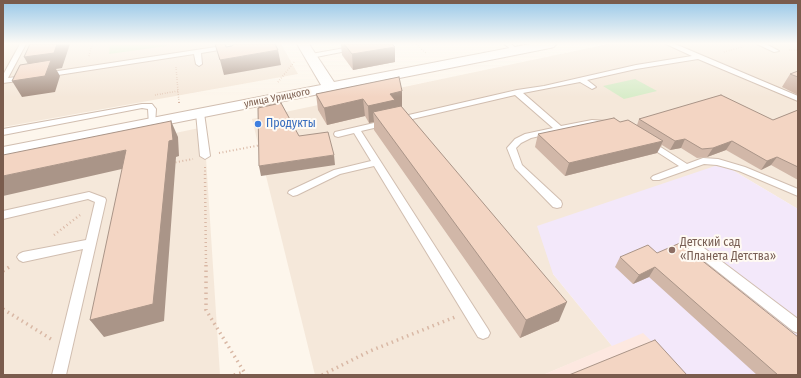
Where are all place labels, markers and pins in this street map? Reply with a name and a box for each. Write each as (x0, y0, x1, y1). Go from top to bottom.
place label: Продукты (266, 117, 316, 131)
marker: Продукты (253, 119, 263, 129)
place label: Детский сад «Планета Детства» (680, 236, 776, 264)
marker: Детский сад «Планета Детства» (667, 245, 677, 255)

